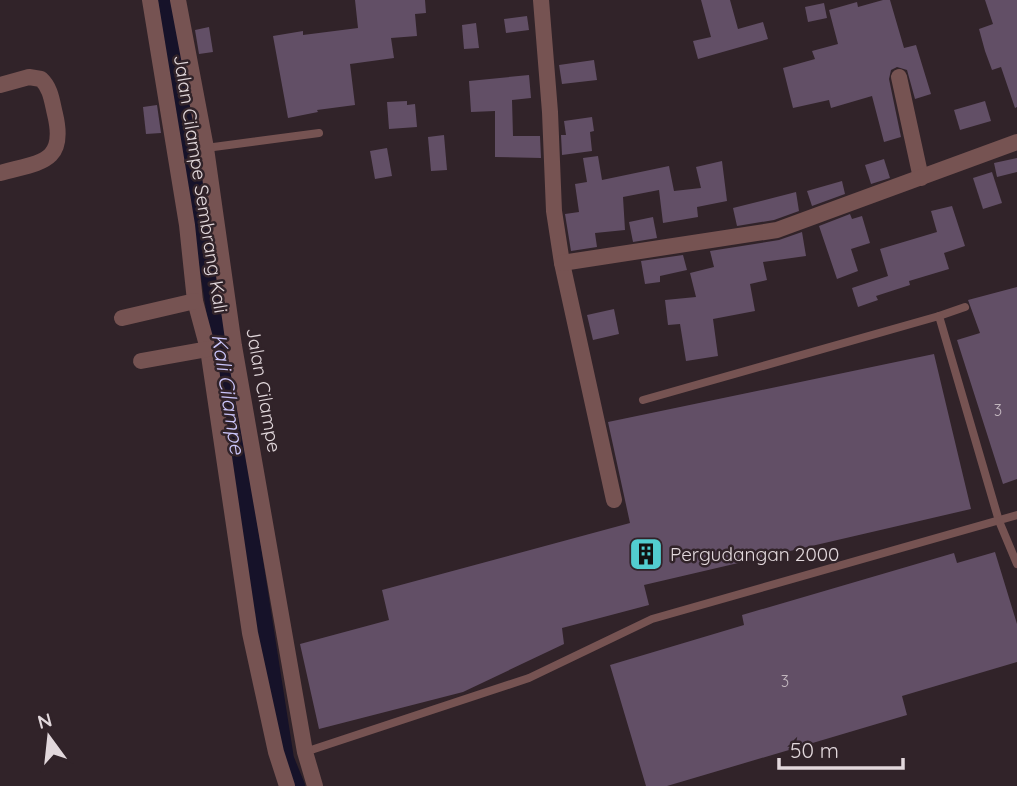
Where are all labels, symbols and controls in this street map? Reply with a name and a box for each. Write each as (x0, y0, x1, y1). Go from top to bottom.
street label: Jalan Cilampe Sembrang Kali (169, 53, 233, 315)
street label: Jalan Cilampe (241, 326, 287, 454)
water label: Kali Cilampe (207, 332, 252, 457)
house number: 3 (994, 400, 1002, 420)
building icon: Pergudangan 2000 (627, 535, 665, 573)
place label: Pergudangan 2000 (670, 542, 839, 566)
house number: 3 (781, 671, 789, 691)
north arrow (14, 702, 84, 772)
text: N (35, 707, 54, 734)
scale bar (779, 726, 903, 770)
text: 50 m (790, 737, 839, 763)

